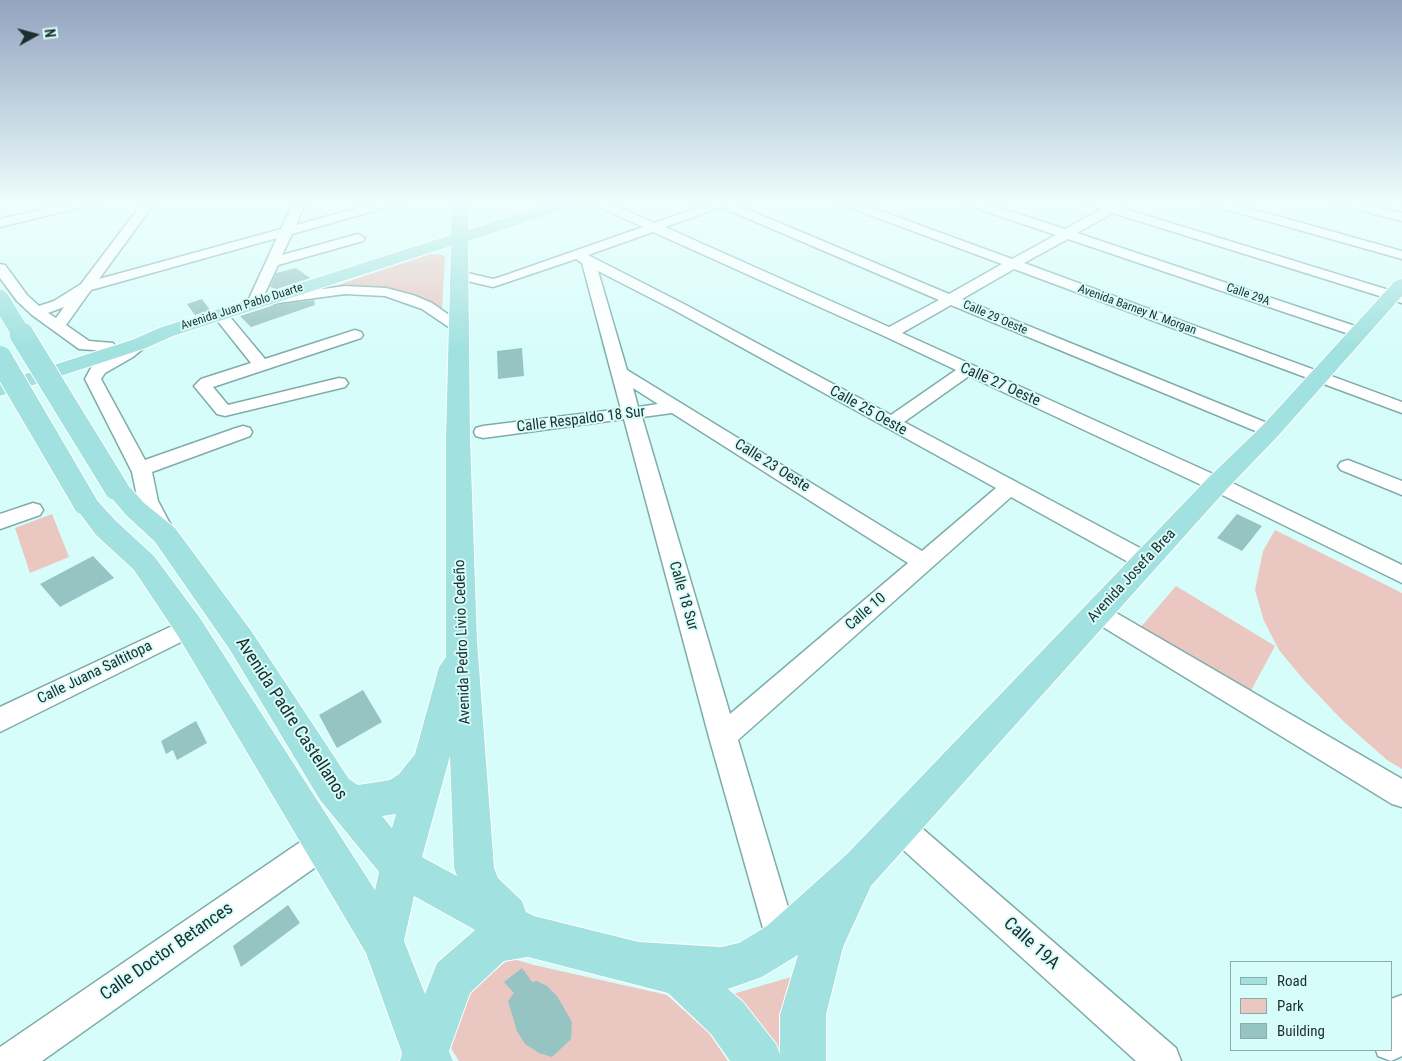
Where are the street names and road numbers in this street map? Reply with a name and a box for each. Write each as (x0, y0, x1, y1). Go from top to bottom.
street label: Avenida Juan Pablo Duarte (179, 280, 305, 334)
street label: Calle 29A (1224, 281, 1272, 309)
street label: Avenida Barney N. Morgan (1076, 282, 1198, 338)
street label: Calle 29 Oeste (961, 298, 1029, 338)
street label: Calle 27 Oeste (957, 359, 1043, 411)
street label: Calle 25 Oeste (826, 382, 910, 440)
street label: Calle Respaldo 18 Sur (516, 403, 646, 437)
street label: Calle 23 Oeste (731, 436, 813, 496)
street label: Avenida Josefa Brea (1084, 526, 1180, 626)
street label: Avenida Pedro Livio Cedeño (451, 559, 475, 725)
street label: Calle 18 Sur (665, 559, 701, 633)
street label: Calle 10 (842, 590, 890, 634)
street label: Avenida Padre Castellanos (230, 634, 352, 804)
street label: Calle Juana Saltitopa (35, 637, 155, 709)
street label: Calle Doctor Betances (97, 898, 237, 1006)
street label: Calle 19A (999, 913, 1063, 975)

